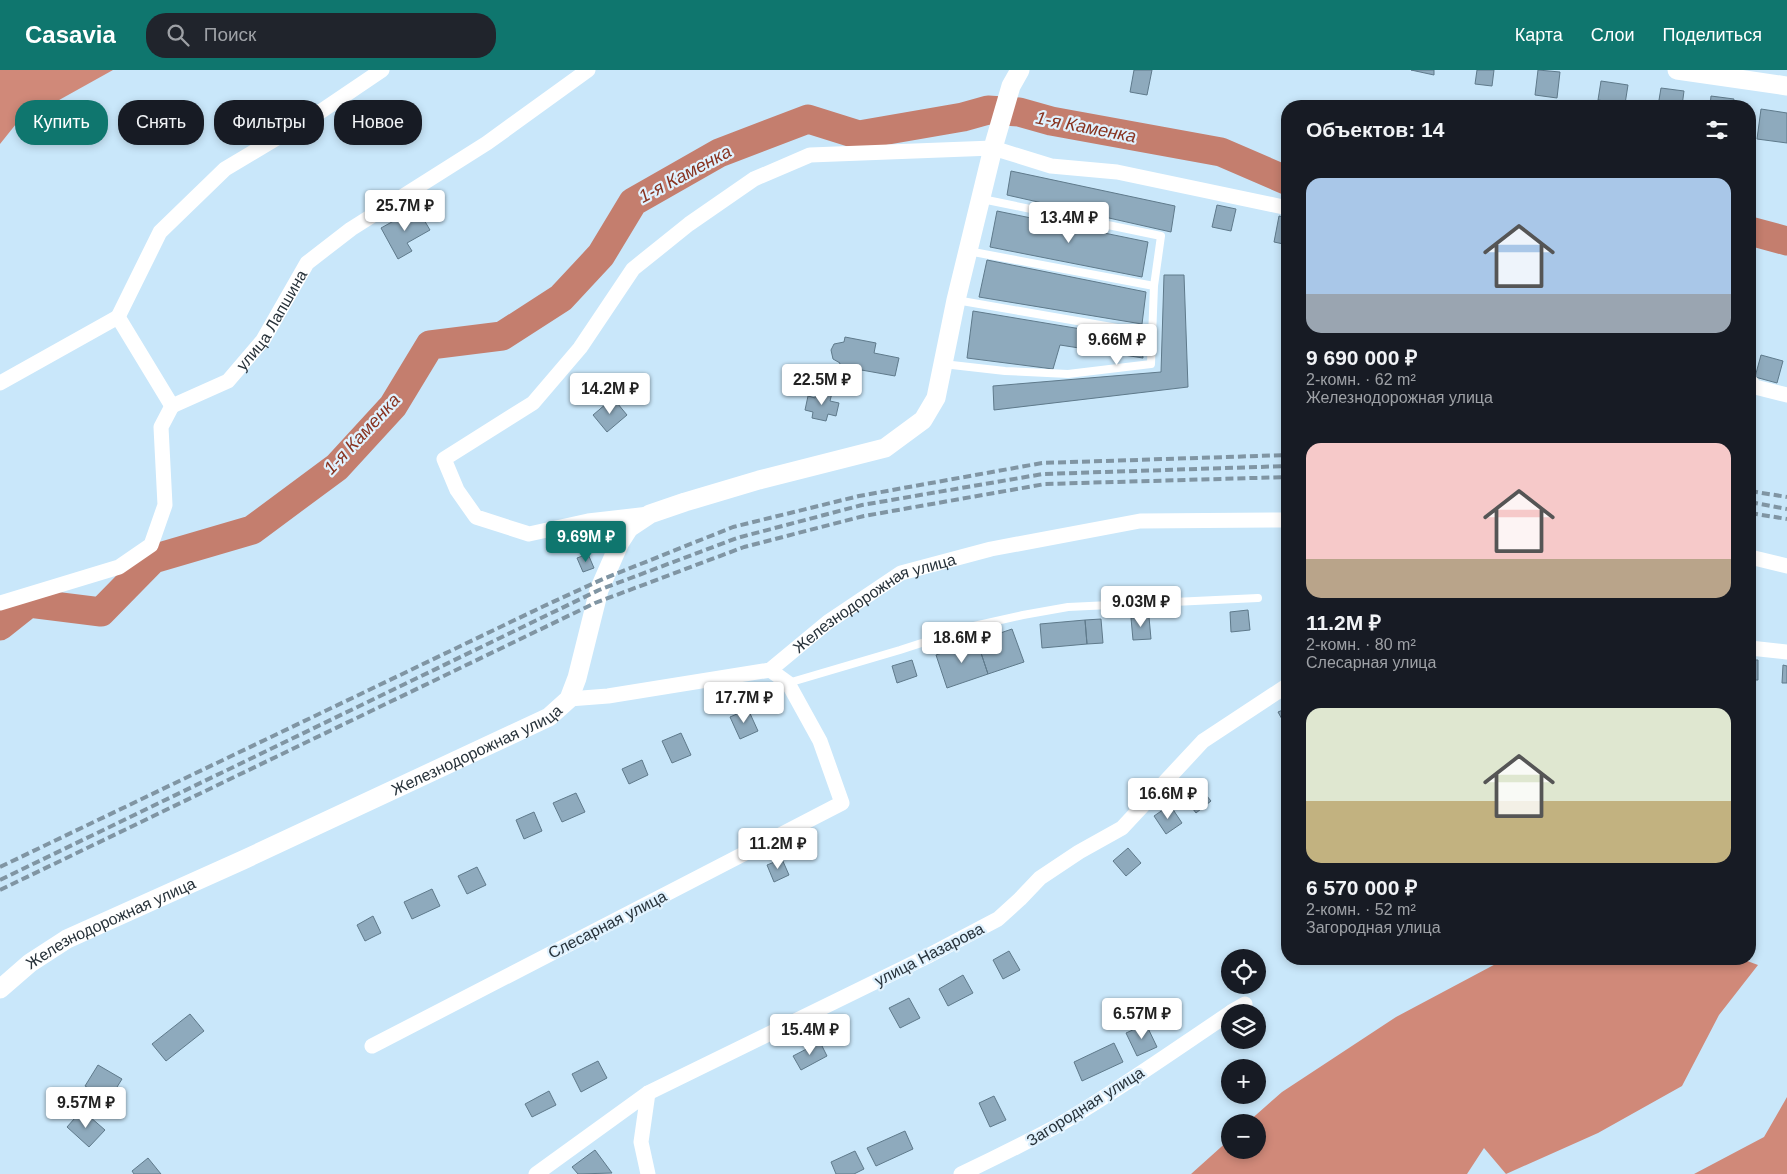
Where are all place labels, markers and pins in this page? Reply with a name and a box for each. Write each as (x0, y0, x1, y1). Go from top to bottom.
pin: 25.7M ₽ (359, 190, 451, 232)
pin: 13.4M ₽ (1023, 202, 1115, 244)
pin: 9.66M ₽ (1071, 324, 1163, 366)
pin: 22.5M ₽ (776, 364, 868, 406)
pin: 14.2M ₽ (564, 372, 656, 415)
pin: 9.69M ₽ (540, 520, 632, 563)
pin: 9.03M ₽ (1095, 586, 1187, 628)
pin: 18.6M ₽ (916, 622, 1008, 664)
pin: 17.7M ₽ (698, 682, 790, 724)
pin: 16.6M ₽ (1122, 778, 1214, 820)
pin: 11.2M ₽ (732, 828, 824, 870)
pin: 6.57M ₽ (1096, 998, 1188, 1040)
pin: 15.4M ₽ (764, 1014, 856, 1056)
pin: 9.57M ₽ (40, 1086, 132, 1129)

